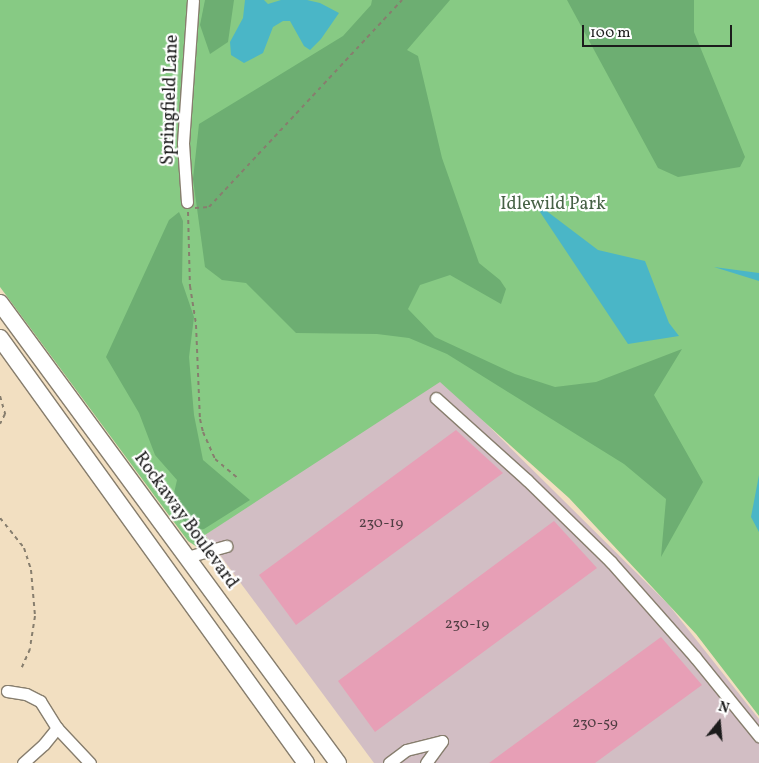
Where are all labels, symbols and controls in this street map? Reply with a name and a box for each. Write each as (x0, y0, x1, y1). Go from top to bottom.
scale bar (584, 15, 734, 47)
text: 100 m (590, 23, 630, 44)
street label: Springfield Lane (158, 34, 184, 166)
park label: Idlewild Park (500, 194, 606, 216)
street label: Rockaway Boulevard (128, 448, 242, 594)
house number: 230-19 (359, 515, 403, 533)
house number: 230-19 (445, 616, 489, 634)
north arrow (694, 698, 744, 748)
text: N (716, 698, 731, 719)
house number: 230-59 (572, 715, 618, 733)

